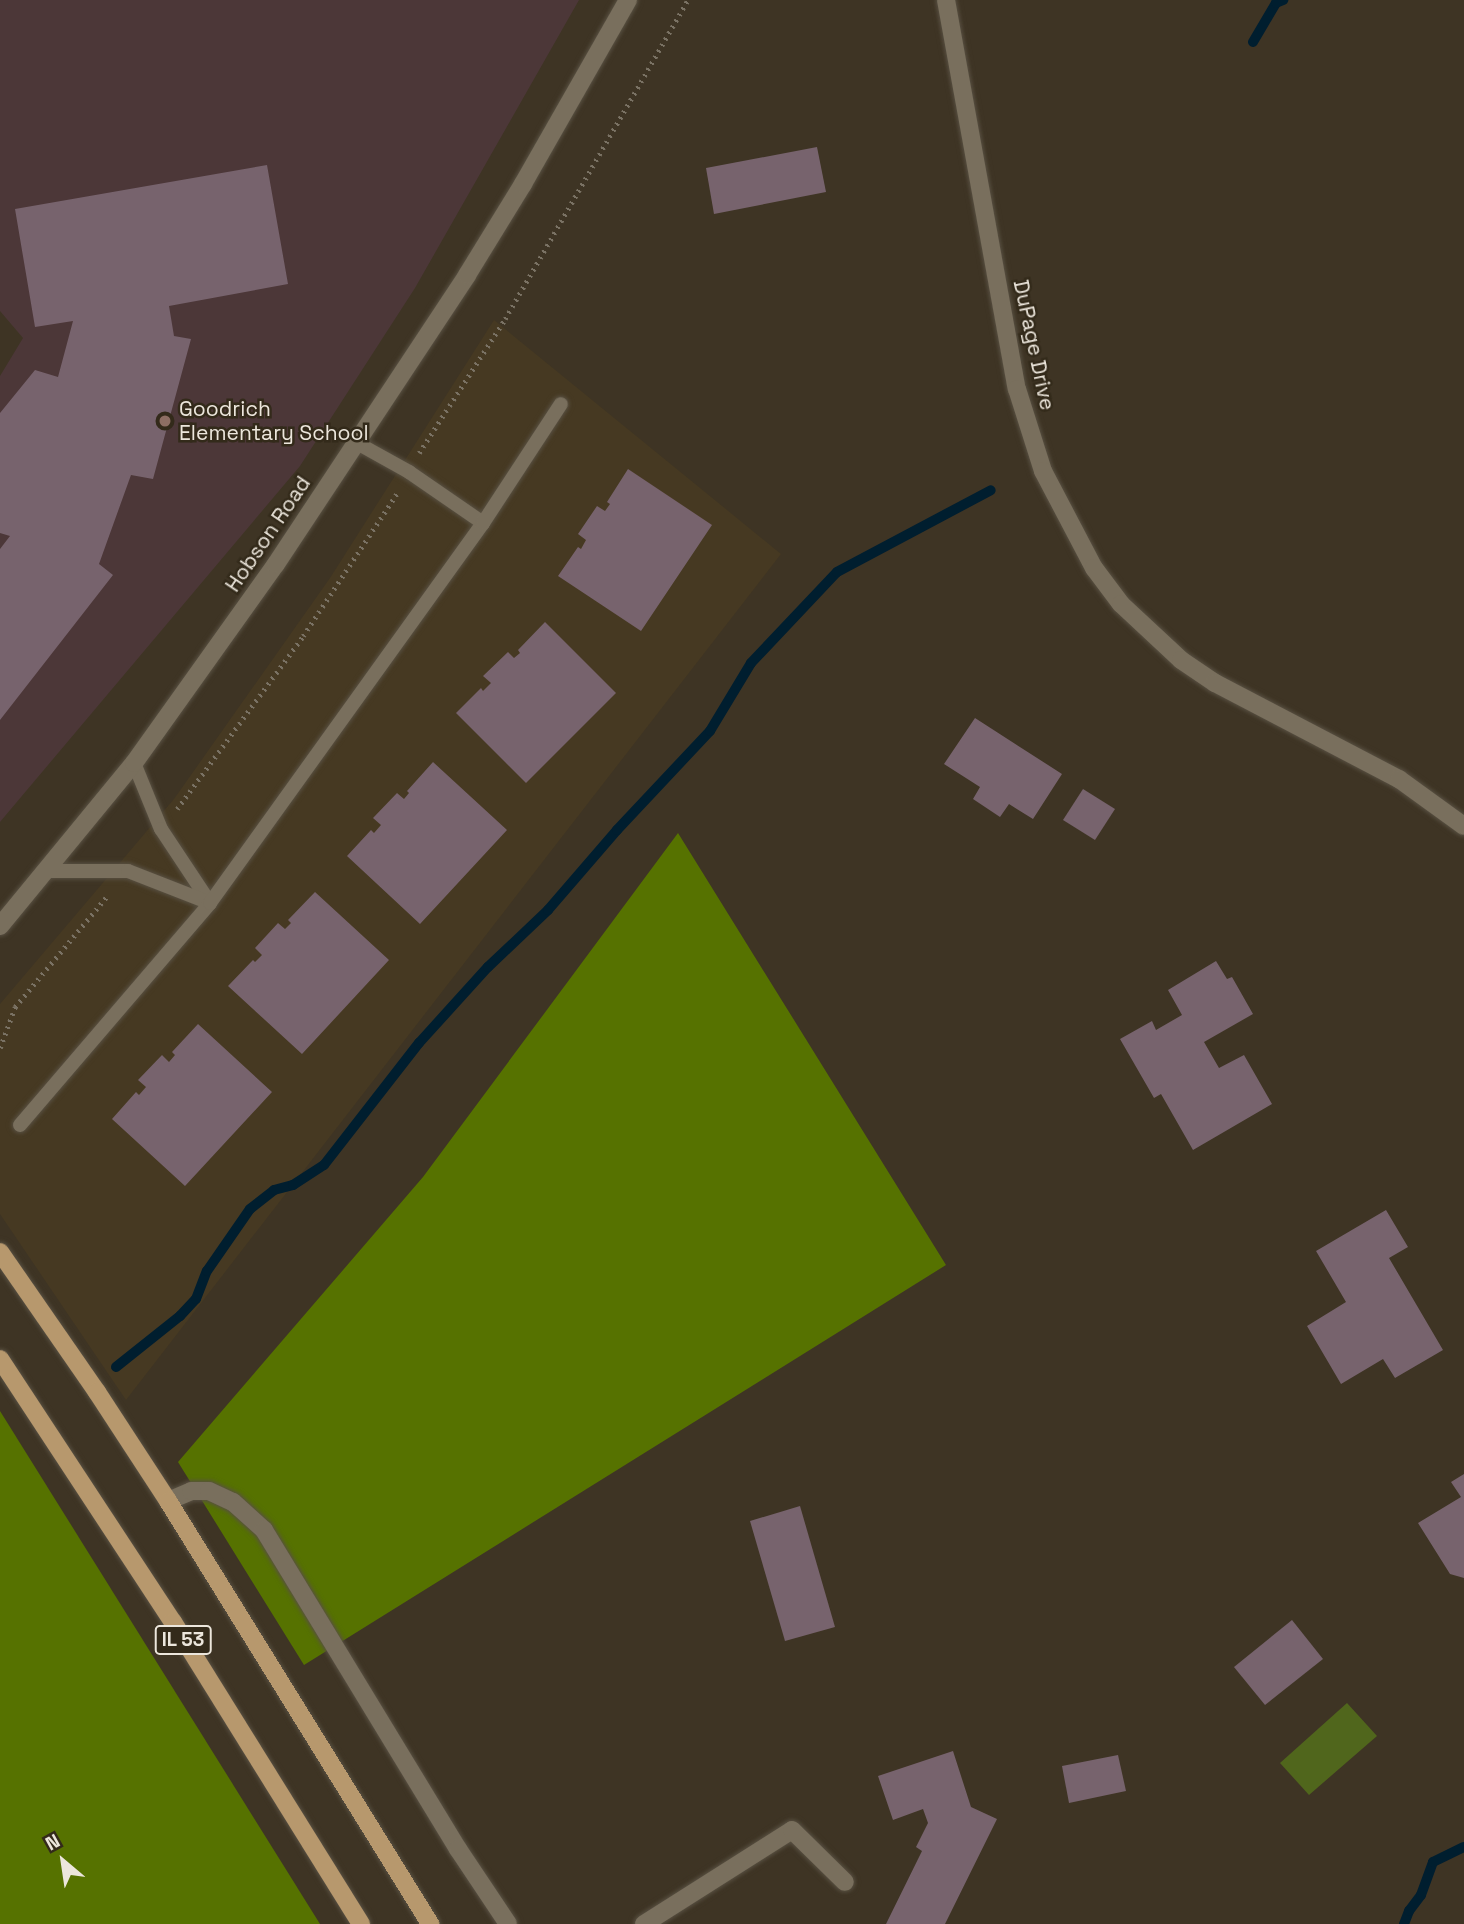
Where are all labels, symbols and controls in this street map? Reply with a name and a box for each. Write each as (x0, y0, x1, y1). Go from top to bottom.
street label: DuPage Drive (1008, 278, 1060, 412)
place label: Goodrich Elementary School (179, 396, 369, 446)
marker: Goodrich Elementary School (157, 413, 173, 429)
street label: Hobson Road (220, 471, 316, 597)
road number: IL 53 (153, 1624, 213, 1656)
north arrow (28, 1826, 98, 1896)
text: N (41, 1828, 64, 1856)

